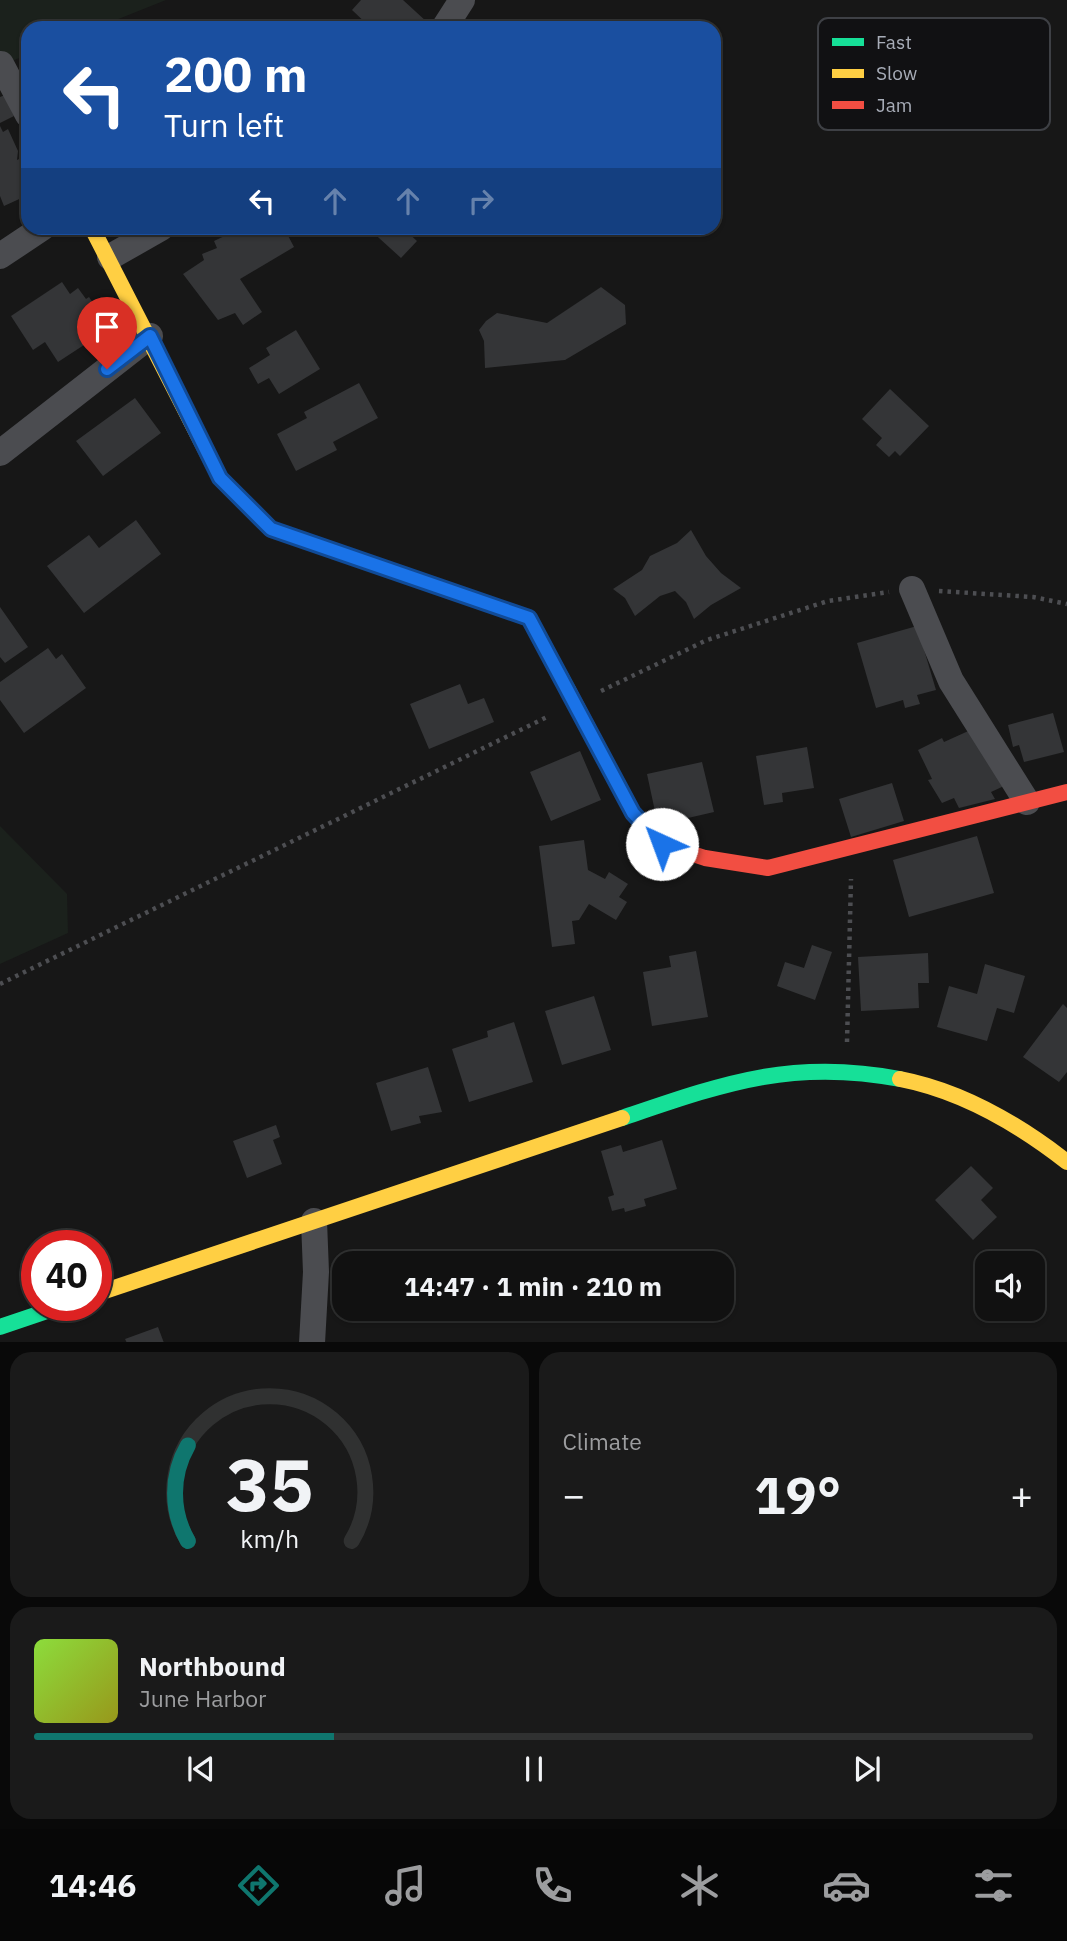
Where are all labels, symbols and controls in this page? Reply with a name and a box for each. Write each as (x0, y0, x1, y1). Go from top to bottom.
legend (818, 18, 1050, 130)
text: Fast (876, 30, 912, 54)
text: 200 m (164, 42, 308, 105)
icon: left (49, 49, 140, 140)
text: Slow (876, 61, 917, 85)
text: Jam (876, 93, 912, 117)
text: Turn left (164, 104, 284, 146)
icon: left (243, 182, 281, 220)
icon: ahead (316, 182, 354, 220)
icon: ahead (389, 182, 427, 220)
icon: right (462, 182, 500, 220)
pin (77, 297, 137, 369)
icon: arrive (88, 308, 126, 346)
position arrow (625, 807, 699, 881)
speed limit sign: 40 (21, 1230, 112, 1321)
map controls (975, 1251, 1045, 1321)
button: sound (975, 1251, 1045, 1321)
text: 14:47 · 1 min · 210 m (404, 1269, 662, 1303)
text: Climate (563, 1426, 642, 1456)
text: 35 (226, 1436, 313, 1531)
text: 19° (754, 1461, 841, 1528)
text: − (563, 1470, 585, 1519)
text: + (1010, 1470, 1033, 1519)
text: km/h (240, 1521, 299, 1554)
text: Northbound (139, 1649, 286, 1683)
text: June Harbor (139, 1683, 267, 1713)
icon: previous (182, 1750, 220, 1788)
icon: pause (515, 1750, 553, 1788)
icon: next (848, 1750, 886, 1788)
icon: directions (234, 1861, 283, 1910)
icon: music (381, 1861, 430, 1910)
icon: phone (528, 1861, 577, 1910)
icon: climate (675, 1861, 724, 1910)
icon: car (822, 1861, 871, 1910)
icon: filters (969, 1861, 1018, 1910)
text: 14:46 (49, 1864, 136, 1906)

